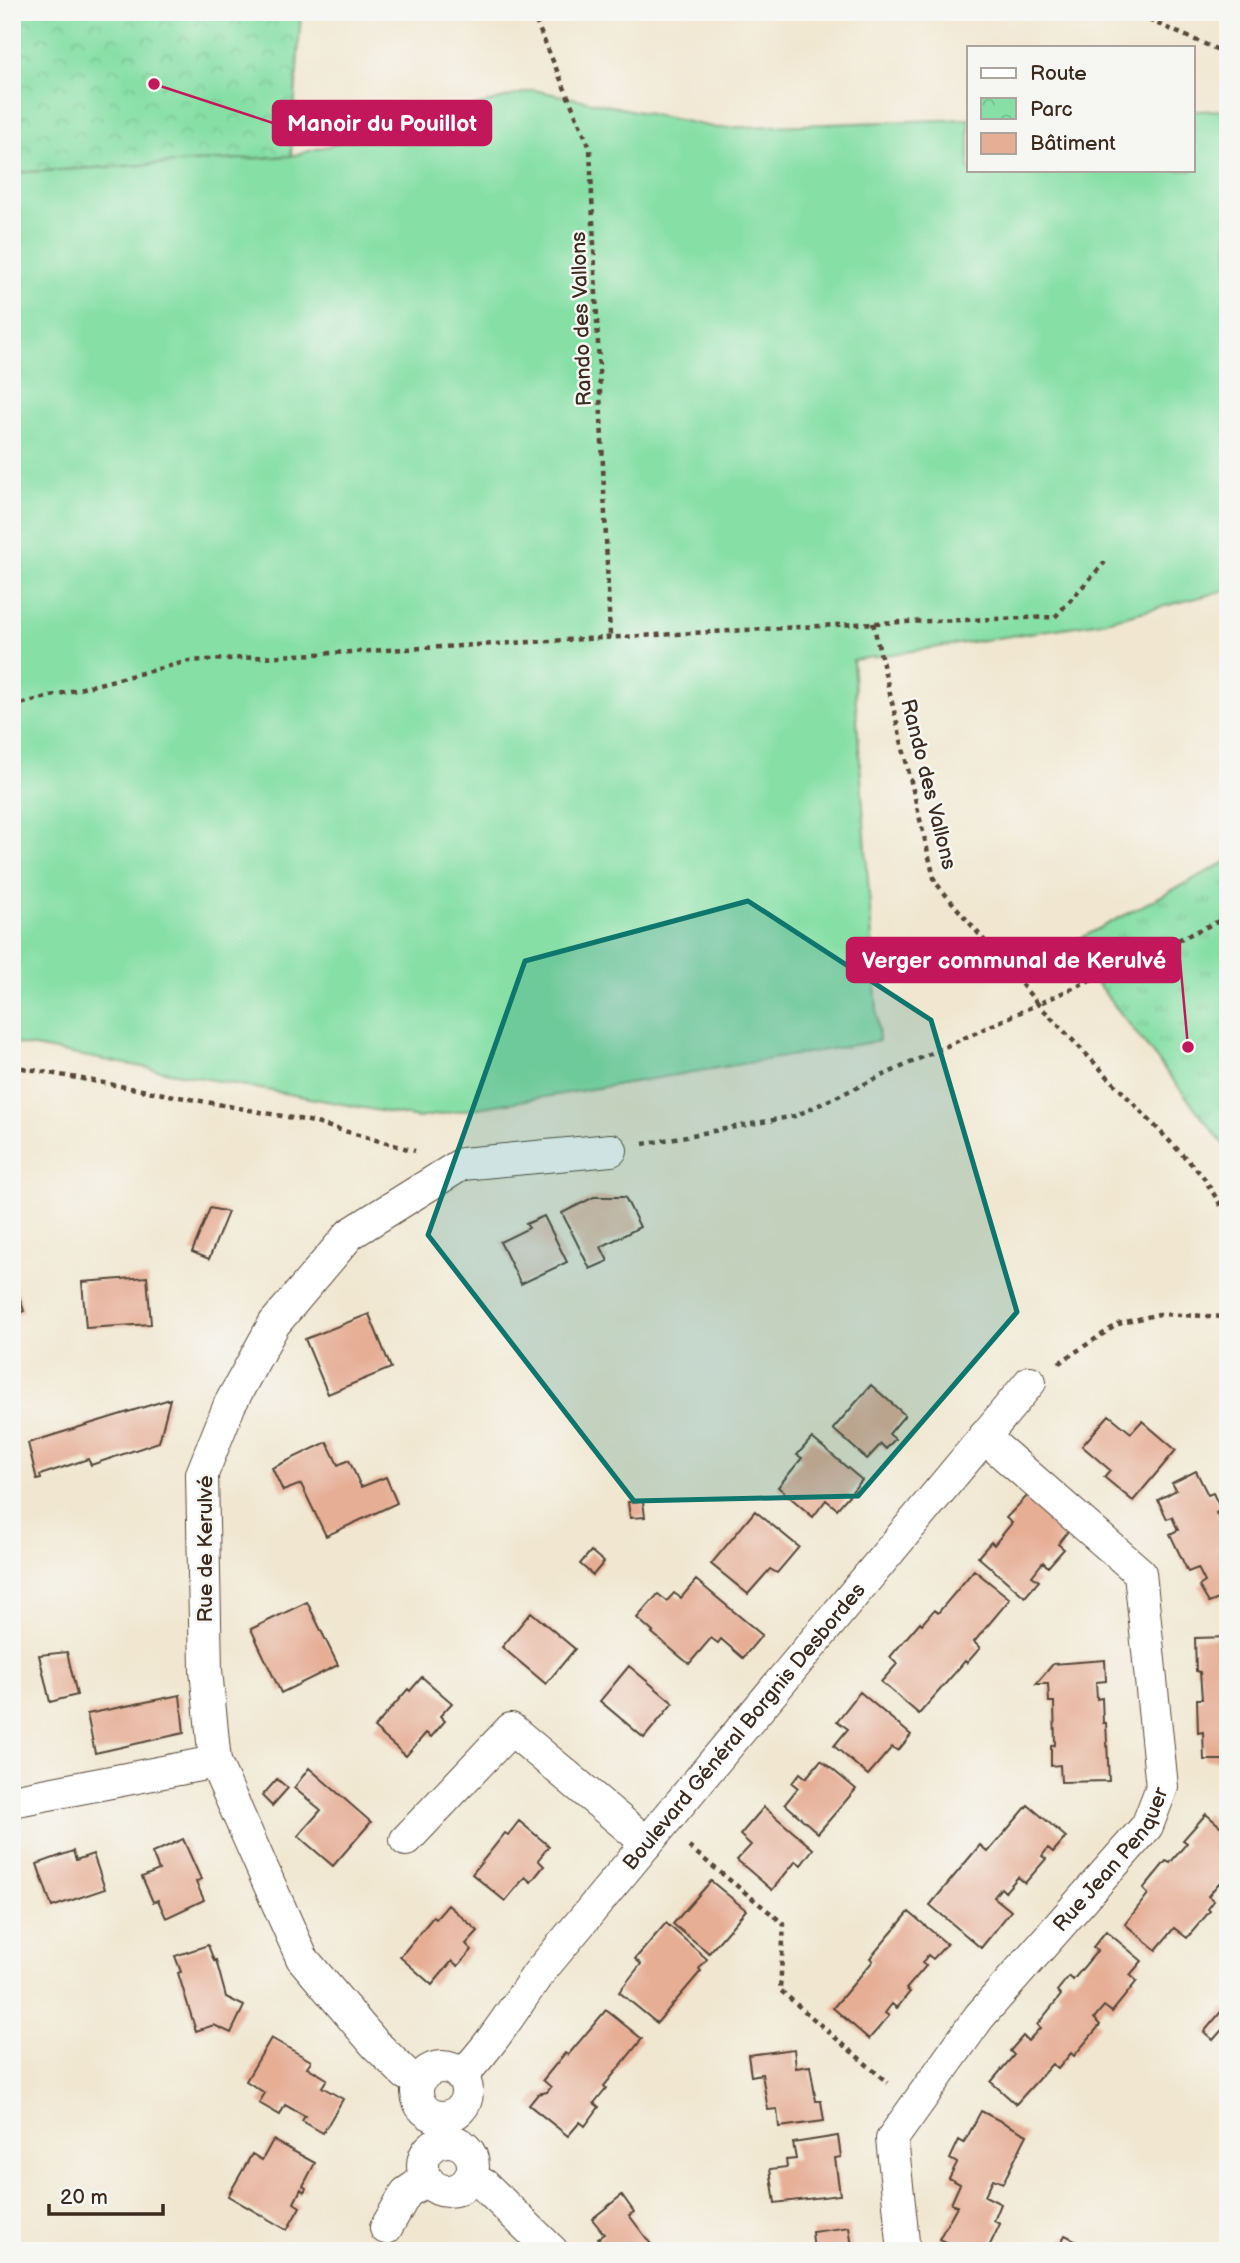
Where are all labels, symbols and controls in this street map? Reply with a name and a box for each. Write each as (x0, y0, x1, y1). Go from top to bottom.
legend (967, 46, 1194, 172)
text: Route (1030, 61, 1087, 86)
text: Parc (1030, 97, 1073, 122)
callout: Manoir du Pouillot (273, 101, 491, 145)
text: Manoir du Pouillot (287, 110, 477, 138)
text: Bâtiment (1030, 131, 1116, 156)
street label: Rando des Vallons (566, 231, 597, 407)
street label: Rando des Vallons (895, 696, 962, 872)
callout: Verger communal de Kerulvé (847, 938, 1180, 982)
text: Verger communal de Kerulvé (862, 947, 1167, 975)
street label: Rue de Kerulvé (193, 1475, 218, 1623)
street label: Boulevard Général Borgnis Desbordes (618, 1578, 871, 1875)
street label: Rue Jean Penquer (1048, 1783, 1174, 1937)
scale bar (49, 2172, 163, 2216)
text: 20 m (60, 2185, 108, 2210)

